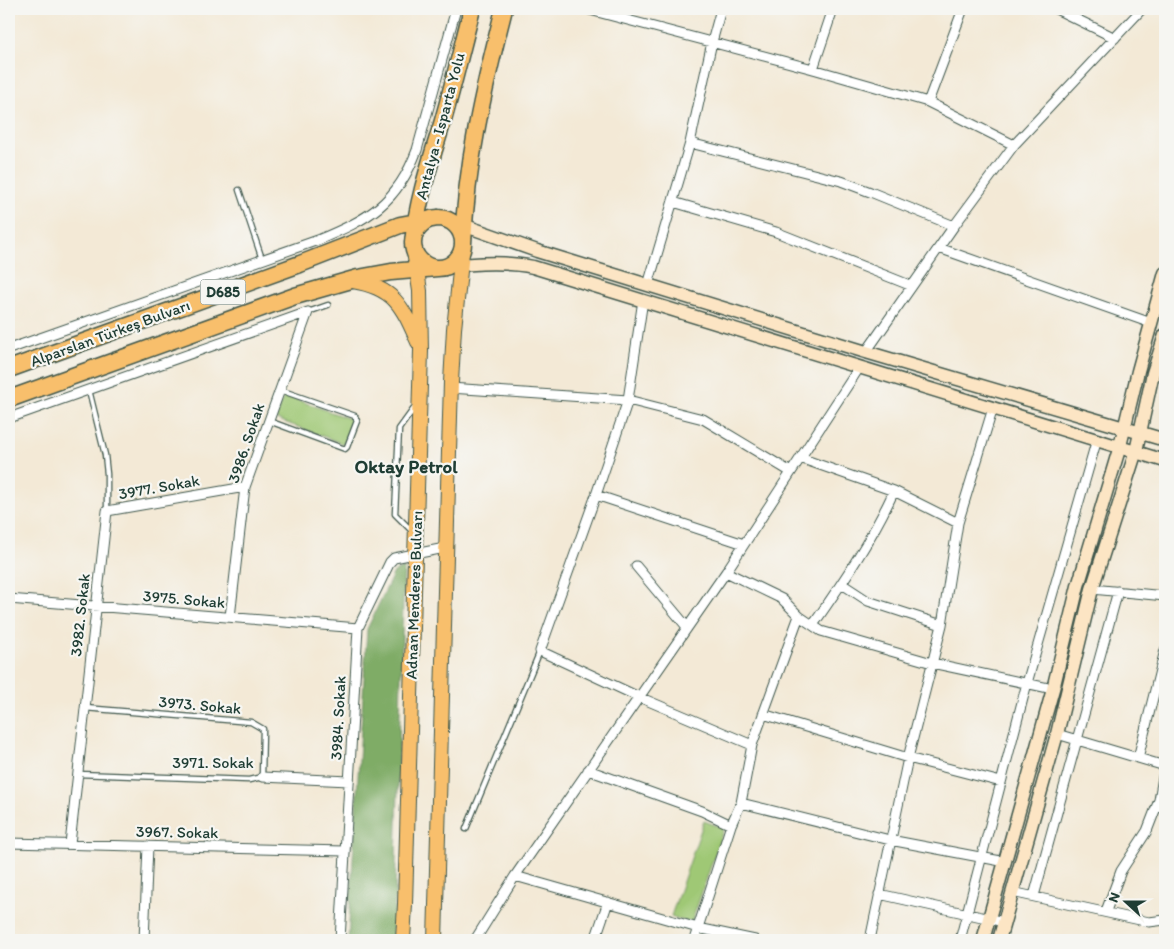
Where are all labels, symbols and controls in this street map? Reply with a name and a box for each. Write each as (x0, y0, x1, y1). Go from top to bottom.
street label: Antalya - Isparta Yolu (411, 50, 469, 202)
road number: D685 (200, 280, 246, 304)
street label: Alparslan Türkeş Bulvarı (28, 295, 192, 371)
street label: 3986. Sokak (223, 400, 269, 486)
district label: Oktay Petrol (354, 455, 458, 478)
street label: 3977. Sokak (117, 471, 201, 503)
street label: Adnan Menderes Bulvarı (402, 510, 426, 680)
street label: 3982. Sokak (66, 573, 94, 657)
street label: 3975. Sokak (142, 586, 226, 612)
street label: 3984. Sokak (326, 675, 350, 761)
street label: 3973. Sokak (158, 692, 242, 718)
street label: 3971. Sokak (172, 753, 254, 772)
street label: 3967. Sokak (136, 822, 218, 842)
north arrow (1102, 876, 1152, 926)
text: N (1105, 890, 1124, 905)

